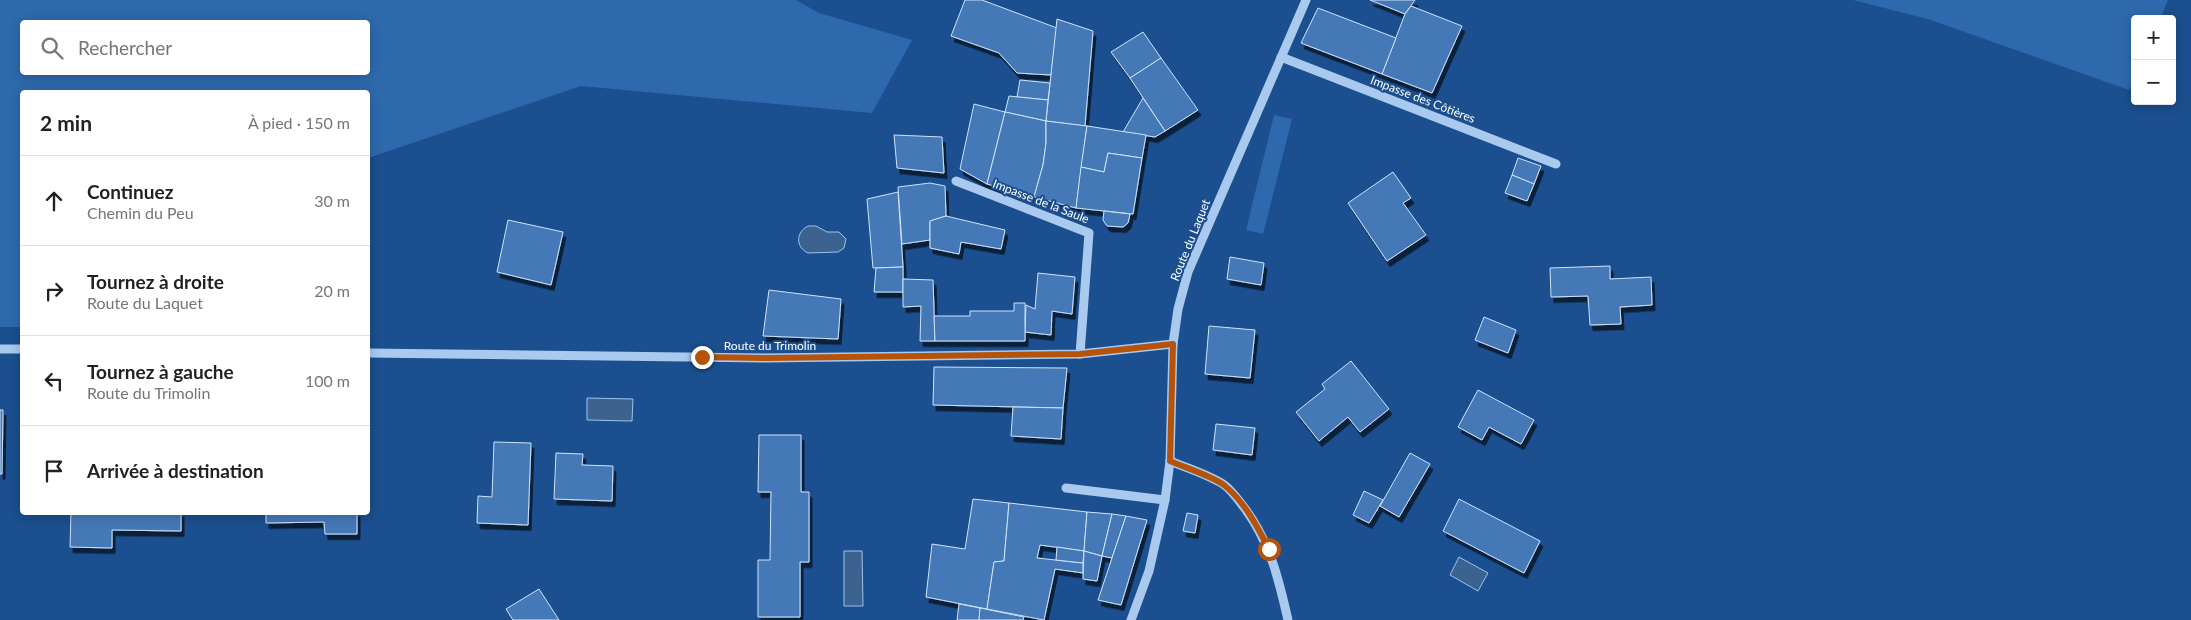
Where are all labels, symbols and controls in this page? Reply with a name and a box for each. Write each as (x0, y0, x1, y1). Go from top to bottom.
map controls (2131, 15, 2176, 105)
button: + (2131, 15, 2176, 60)
search box (20, 20, 370, 75)
icon: search (38, 34, 66, 62)
text: Rechercher (78, 36, 172, 59)
button: − (2131, 60, 2176, 105)
street label: Impasse des Côtières (1369, 72, 1477, 126)
text: 2 min (40, 110, 92, 135)
text: À pied · 150 m (248, 113, 350, 132)
street label: Impasse de la Saule (991, 176, 1091, 226)
text: Continuez (87, 180, 173, 203)
icon: ahead (40, 187, 68, 215)
text: 30 m (314, 191, 350, 210)
street label: Route du Laquet (1167, 196, 1213, 283)
text: Chemin du Peu (87, 203, 194, 222)
text: Tournez à droite (87, 270, 224, 293)
icon: right (40, 277, 68, 305)
text: 20 m (314, 281, 350, 300)
text: Route du Laquet (87, 293, 203, 312)
street label: Route du Trimolin (724, 338, 816, 353)
route end (691, 346, 714, 369)
text: Tournez à gauche (87, 360, 234, 383)
icon: left (40, 367, 68, 395)
text: 100 m (305, 371, 350, 390)
text: Route du Trimolin (87, 383, 210, 402)
icon: arrive (40, 457, 68, 485)
text: Arrivée à destination (87, 459, 264, 482)
route start (1258, 538, 1281, 561)

